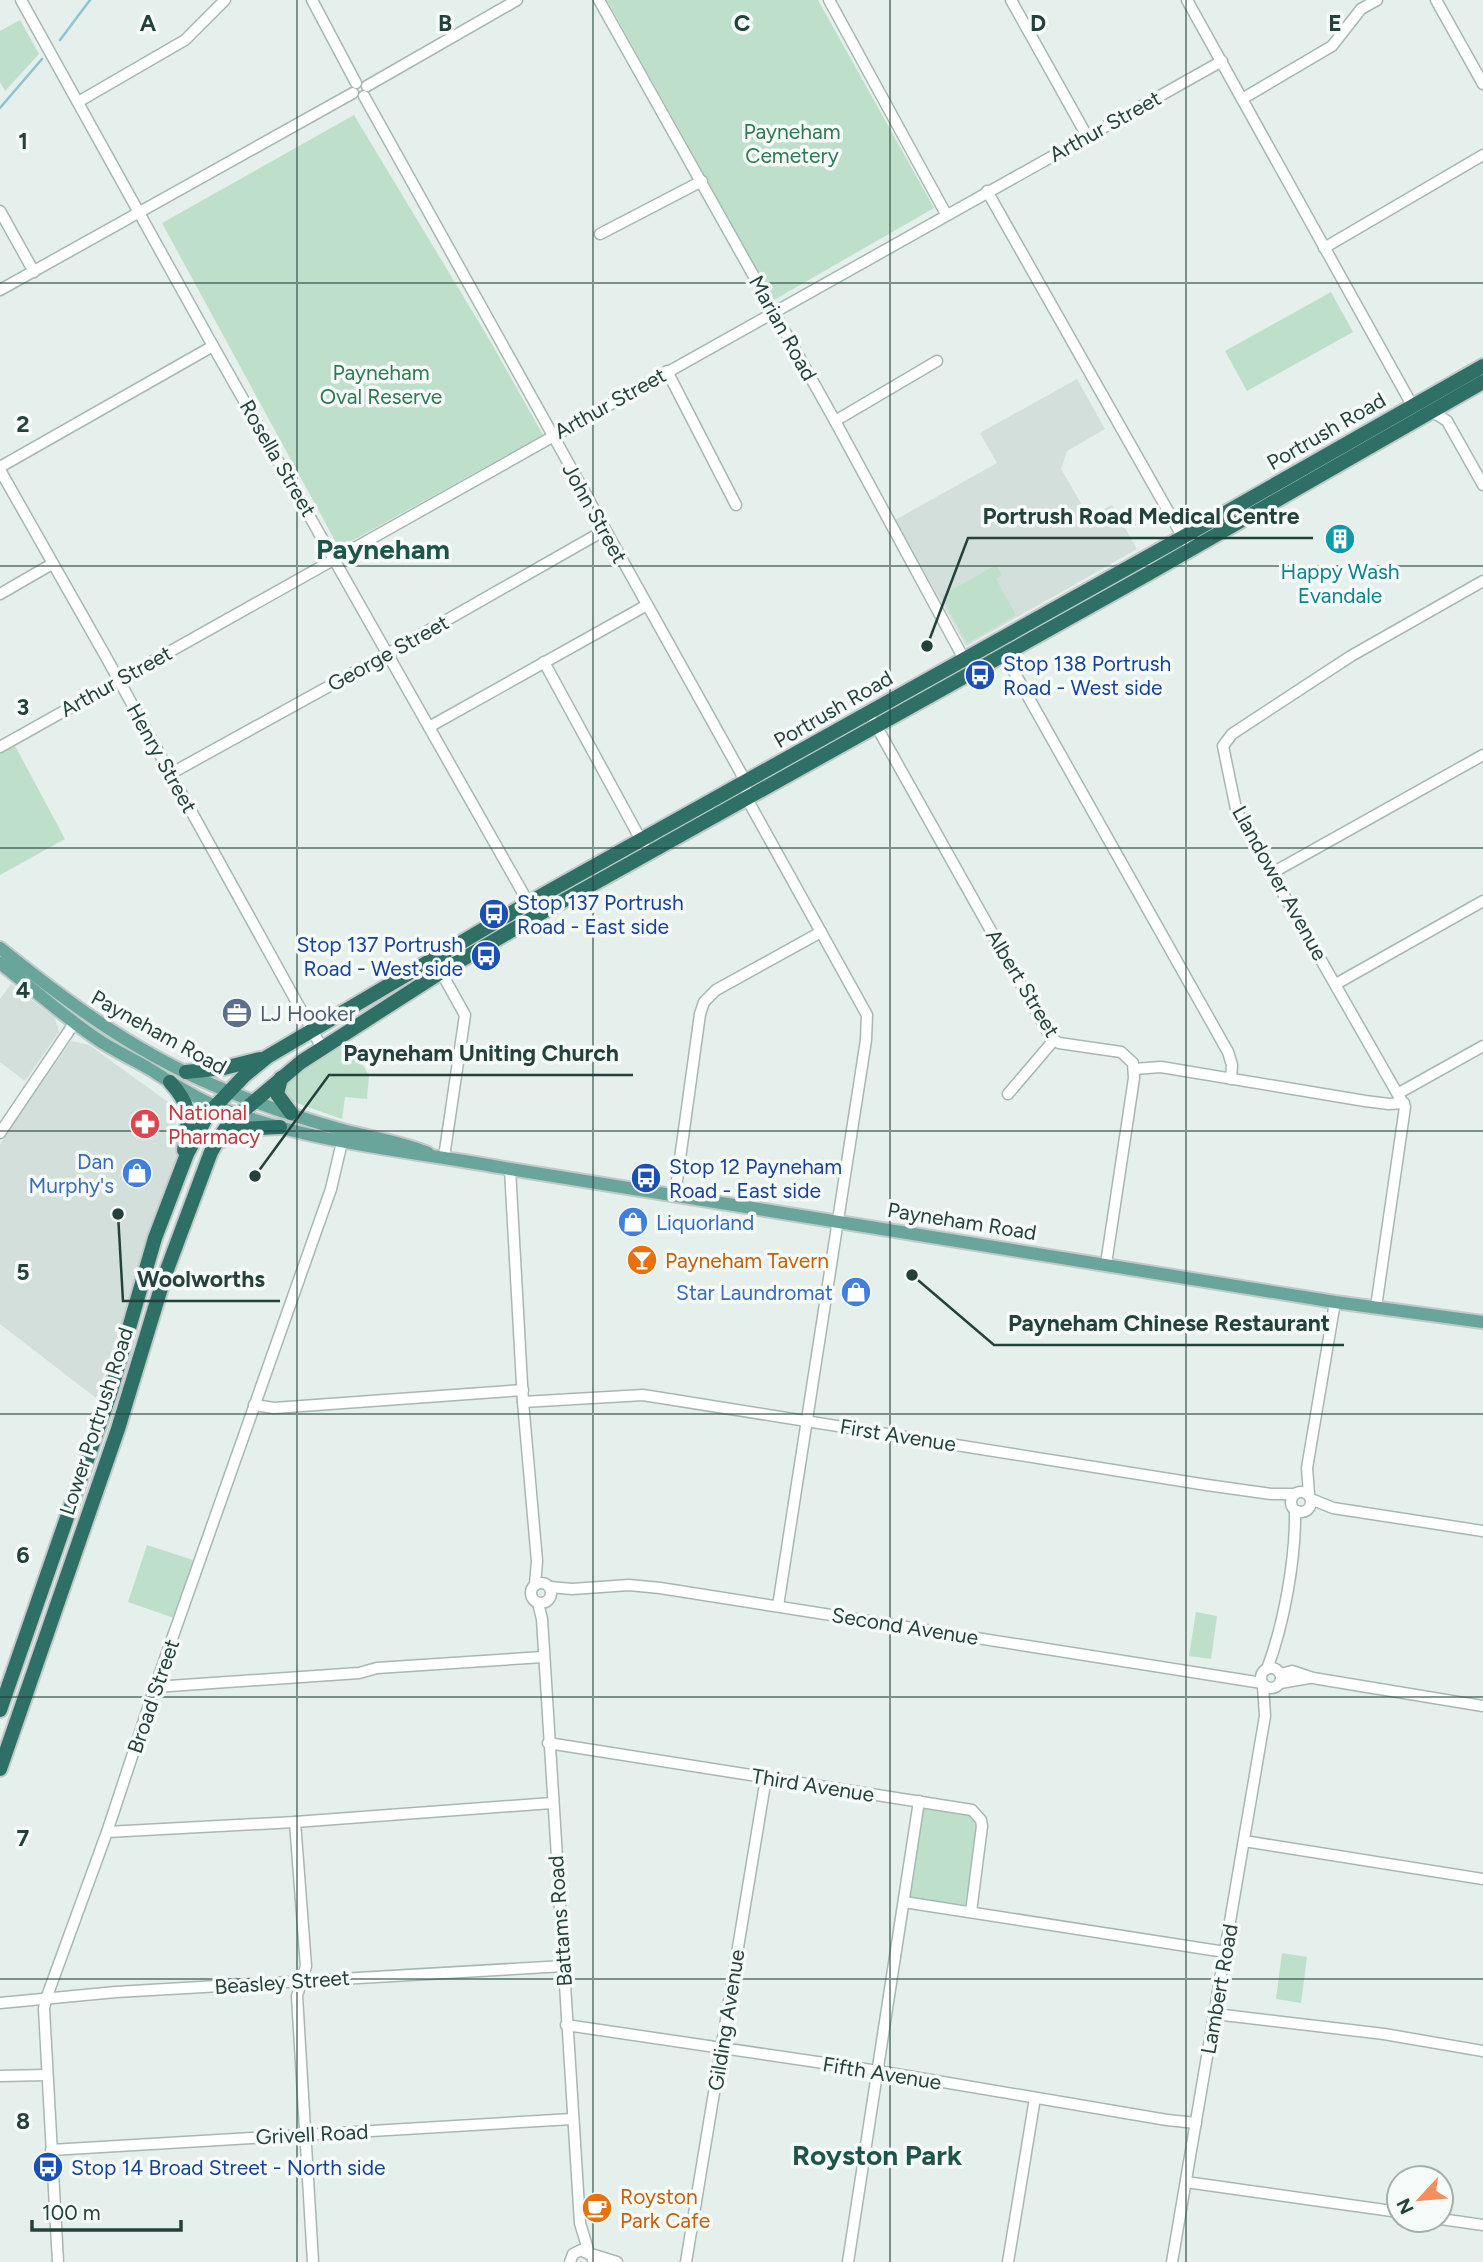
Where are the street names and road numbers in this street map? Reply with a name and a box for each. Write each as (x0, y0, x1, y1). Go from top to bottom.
street label: Arthur Street (1045, 85, 1165, 167)
street label: Marian Road (744, 271, 822, 385)
street label: Arthur Street (550, 362, 670, 444)
street label: Portrush Road (1262, 387, 1390, 475)
street label: Rosella Street (235, 395, 321, 521)
street label: John Street (557, 459, 633, 567)
street label: George Street (323, 609, 453, 697)
street label: Arthur Street (56, 640, 176, 722)
street label: Portrush Road (769, 665, 897, 753)
street label: Henry Street (122, 699, 202, 817)
street label: Llandower Avenue (1227, 801, 1333, 965)
street label: Albert Street (981, 924, 1065, 1042)
street label: Payneham Road (87, 985, 231, 1079)
street label: Payneham Road (886, 1197, 1038, 1245)
street label: Lower Portrush Road (54, 1324, 138, 1518)
street label: First Avenue (838, 1413, 958, 1457)
street label: Second Avenue (830, 1602, 980, 1650)
street label: Broad Street (122, 1636, 184, 1756)
street label: Third Avenue (750, 1763, 876, 1807)
street label: Battams Road (543, 1855, 577, 1987)
street label: Lambert Road (1195, 1922, 1243, 2056)
street label: Gilding Avenue (702, 1947, 750, 2093)
street label: Beasley Street (213, 1965, 351, 1999)
street label: Fifth Avenue (821, 2051, 943, 2095)
street label: Grivell Road (255, 2119, 369, 2149)

